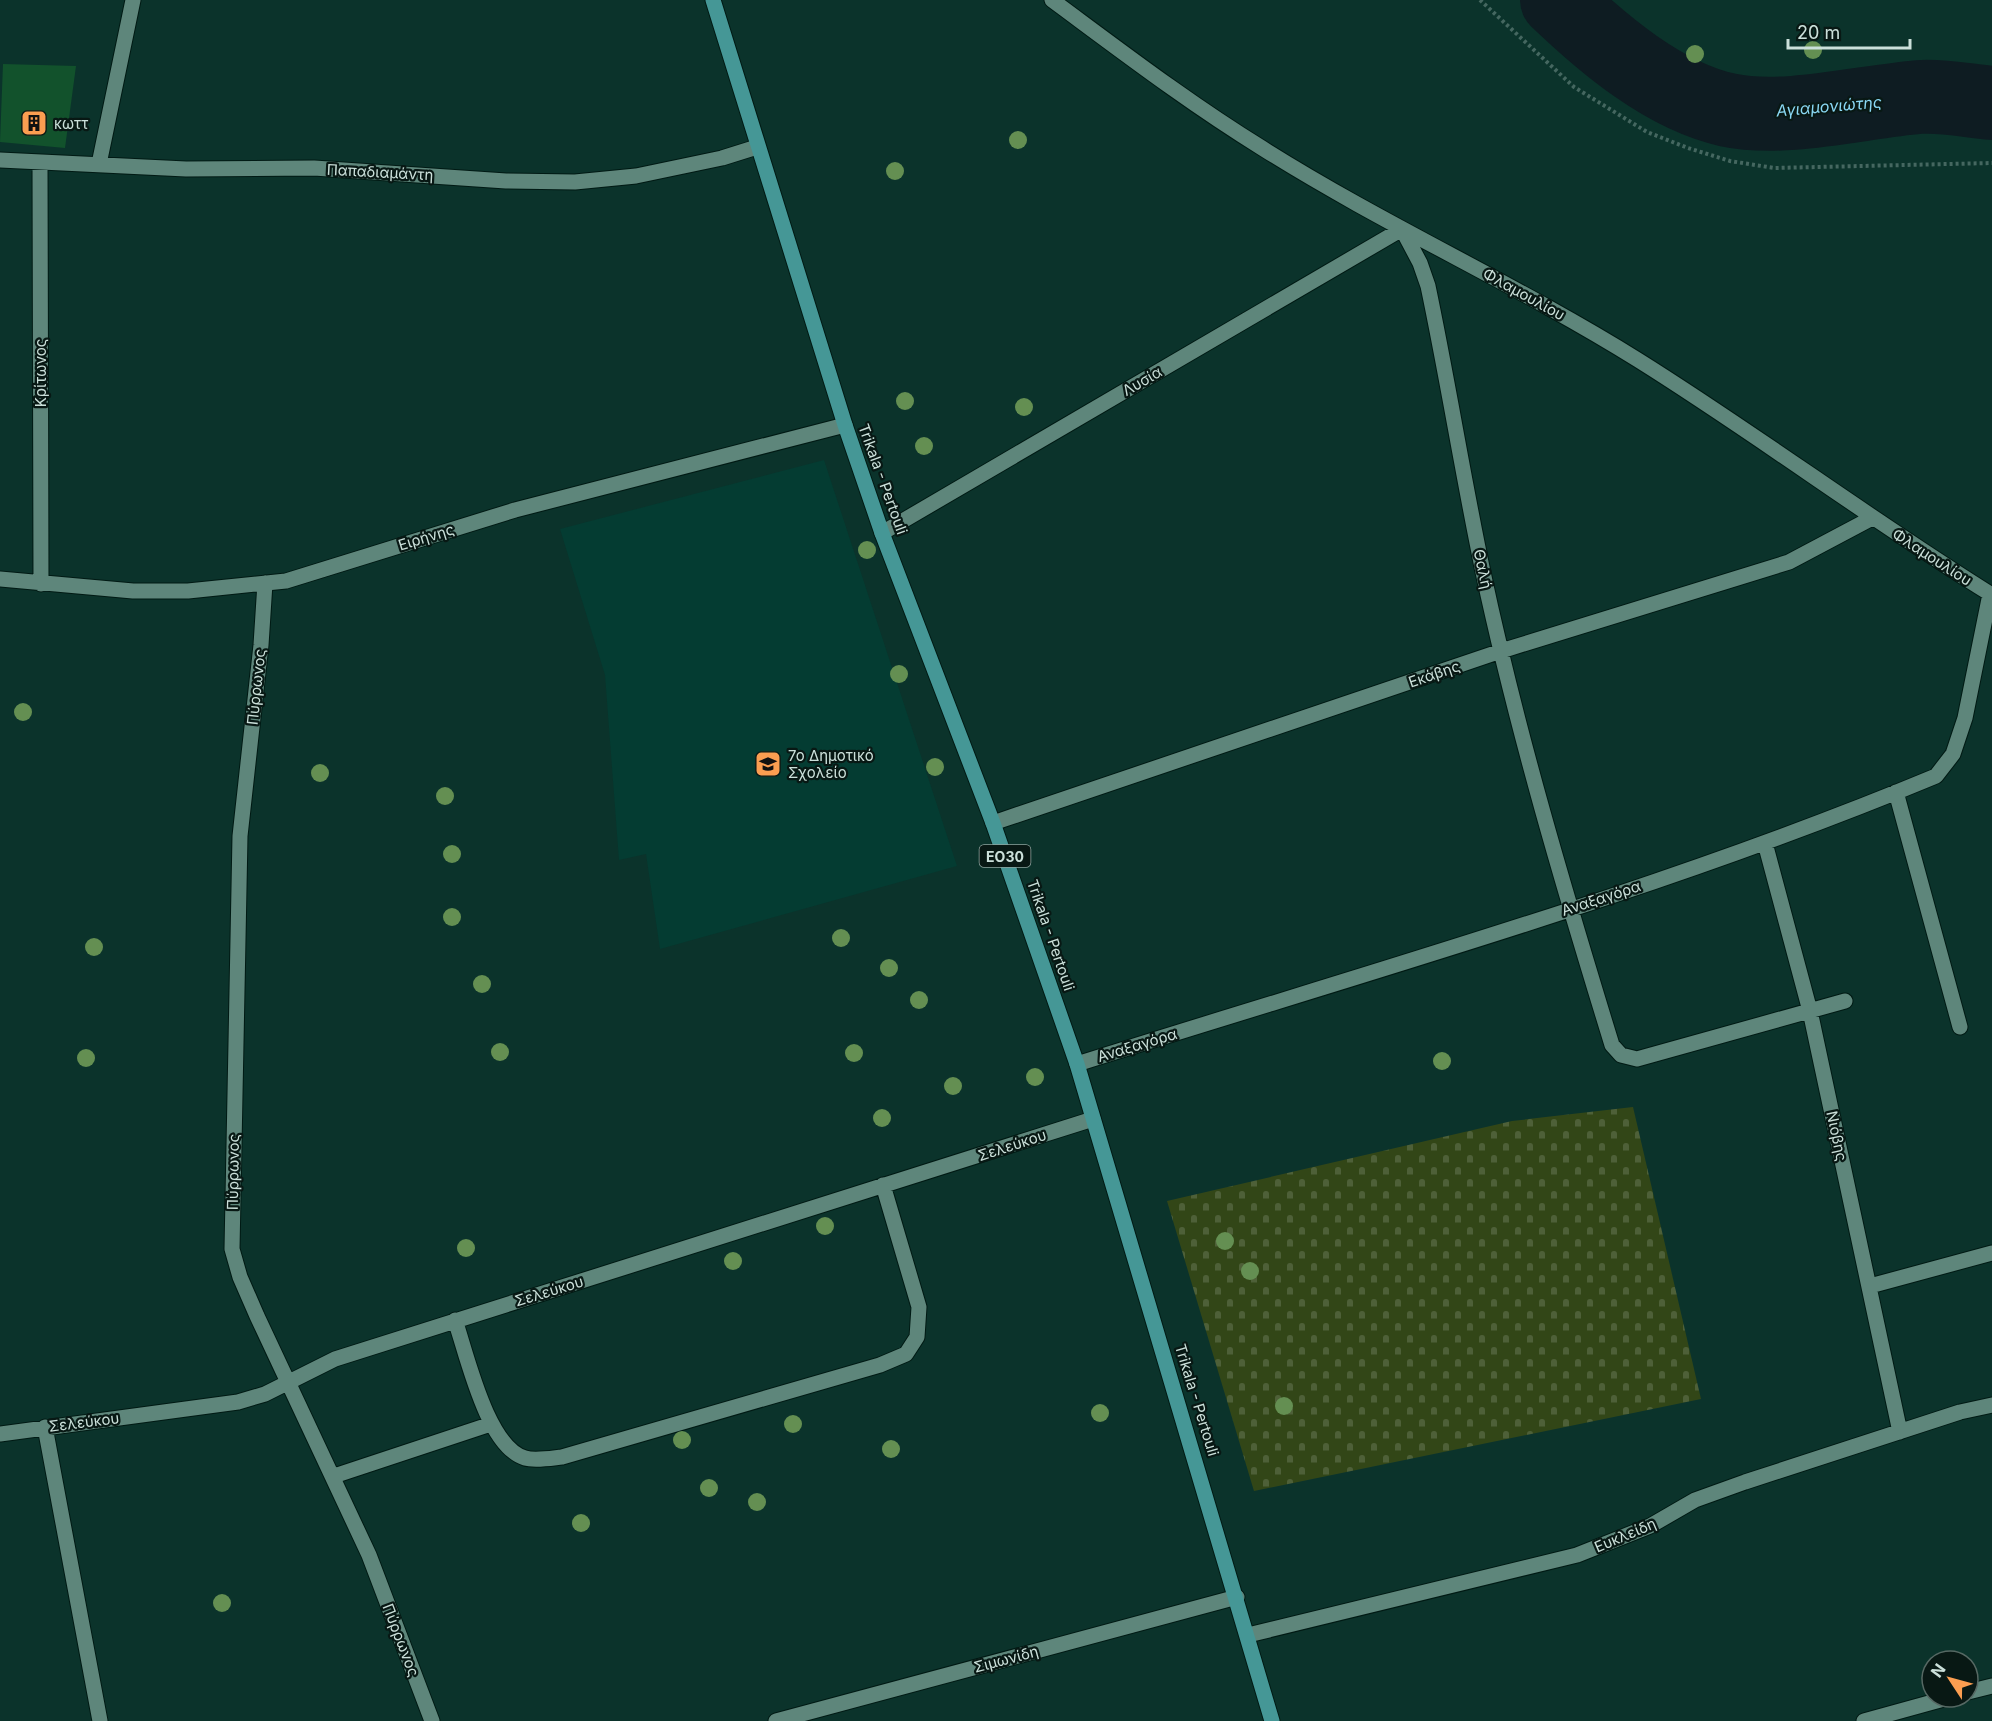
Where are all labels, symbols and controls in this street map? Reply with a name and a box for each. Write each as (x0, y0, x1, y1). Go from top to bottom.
scale bar (1788, 12, 1910, 50)
text: 20 m (1797, 22, 1840, 43)
water label: Αγιαμονιώτης (1774, 91, 1883, 121)
building icon: κωττ (19, 108, 49, 138)
place label: κωττ (54, 114, 88, 133)
street label: Παπαδιαμάντη (326, 160, 434, 184)
street label: Φλαμουλίου (1480, 264, 1568, 324)
street label: Κρίτωνος (31, 339, 50, 407)
street label: Λυσία (1119, 362, 1165, 400)
street label: Trikala - Pertouli (854, 421, 912, 537)
street label: Ειρήνης (396, 520, 456, 554)
street label: Φλαμουλίου (1889, 524, 1975, 590)
street label: Θαλή (1470, 547, 1496, 591)
street label: Πύρρωνος (243, 648, 269, 726)
street label: Εκάβης (1406, 656, 1462, 692)
place label: 7ο Δημοτικό Σχολείο (788, 746, 874, 782)
school or university icon: 7ο Δημοτικό Σχολείο (753, 749, 783, 779)
road number: ΕΟ30 (980, 845, 1030, 867)
street label: Αναξαγόρα (1559, 876, 1643, 920)
street label: Trikala - Pertouli (1023, 877, 1079, 993)
street label: Αναξαγόρα (1095, 1024, 1179, 1066)
street label: Νιόβης (1822, 1109, 1852, 1163)
street label: Σελεύκου (975, 1125, 1049, 1165)
street label: Πύρρωνος (223, 1134, 243, 1210)
street label: Σελεύκου (512, 1272, 586, 1310)
street label: Trikala - Pertouli (1171, 1342, 1223, 1458)
street label: Σελεύκου (48, 1408, 120, 1436)
street label: Ευκλείδη (1591, 1514, 1659, 1556)
street label: Πύρρωνος (378, 1601, 424, 1679)
street label: Σιμωνίδη (972, 1641, 1040, 1677)
north arrow (1920, 1649, 1980, 1709)
text: N (1926, 1659, 1950, 1681)

